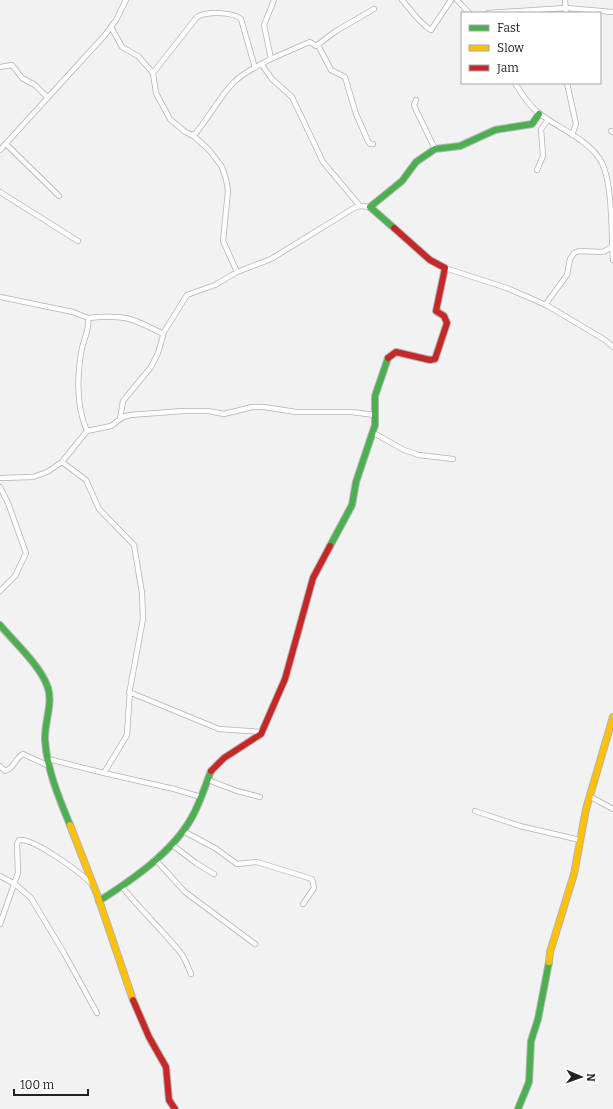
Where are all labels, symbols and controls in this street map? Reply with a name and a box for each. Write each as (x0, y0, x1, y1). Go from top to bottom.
legend (461, 12, 601, 84)
text: Fast (497, 21, 521, 35)
text: Slow (497, 41, 524, 55)
text: Jam (496, 61, 519, 75)
north arrow (561, 1057, 601, 1097)
scale bar (14, 1071, 88, 1097)
text: N (584, 1073, 597, 1082)
text: 100 m (20, 1078, 55, 1092)

